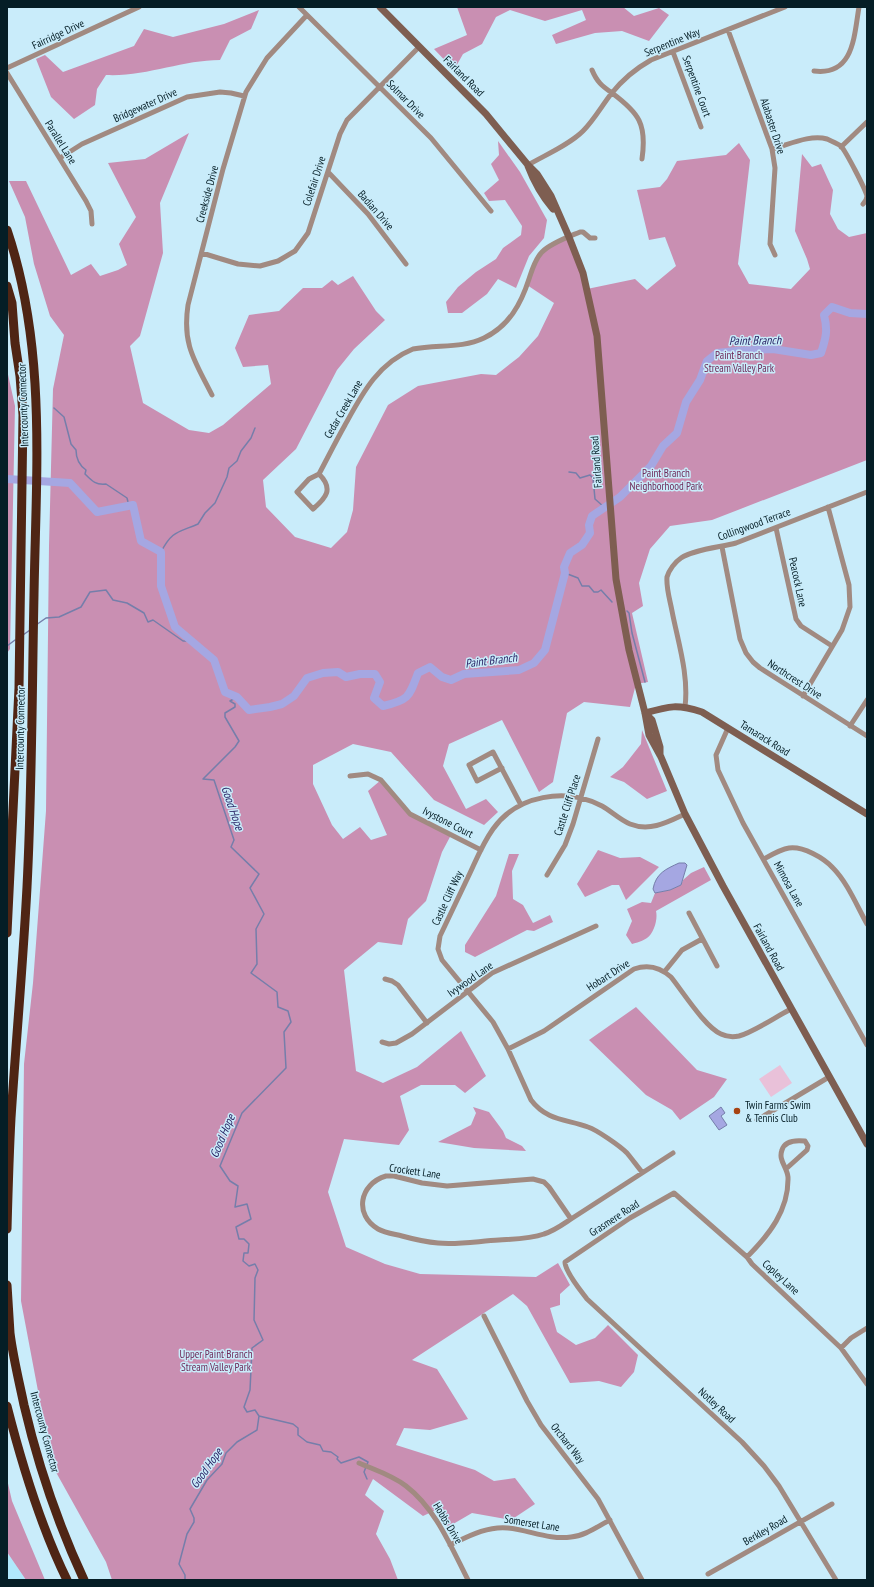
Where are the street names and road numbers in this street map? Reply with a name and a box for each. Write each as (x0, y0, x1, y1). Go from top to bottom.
street label: Fairridge Drive (30, 16, 87, 52)
street label: Serpentine Way (642, 24, 703, 60)
street label: Fairland Road (441, 53, 487, 99)
street label: Serpentine Court (679, 53, 715, 119)
street label: Solmar Drive (384, 77, 429, 122)
street label: Bridgewater Drive (111, 85, 179, 125)
street label: Alabaster Drive (757, 96, 789, 156)
street label: Parallel Lane (42, 117, 80, 167)
street label: Colefair Drive (299, 154, 329, 208)
street label: Creekside Drive (193, 163, 222, 224)
street label: Badian Drive (355, 187, 397, 233)
street label: Intercounty Connector (15, 363, 31, 447)
street label: Cedar Creek Lane (321, 377, 366, 441)
street label: Fairland Road (587, 435, 605, 488)
street label: Collingwood Terrace (716, 504, 793, 544)
street label: Peacock Lane (786, 556, 810, 609)
street label: Northcrest Drive (765, 656, 825, 702)
street label: Intercounty Connector (12, 686, 28, 770)
street label: Tamarack Road (737, 717, 793, 759)
street label: Castle Cliff Place (551, 772, 584, 837)
street label: Ivystone Court (420, 803, 476, 841)
street label: Mimosa Lane (771, 859, 807, 910)
street label: Castle Cliff Way (428, 868, 466, 928)
street label: Fairland Road (750, 921, 788, 973)
street label: Hobart Drive (584, 956, 633, 994)
street label: Ivywood Lane (445, 958, 496, 1000)
street label: Crockett Lane (388, 1160, 442, 1182)
street label: Grasmere Road (586, 1197, 642, 1239)
street label: Copley Lane (759, 1257, 803, 1298)
street label: Notley Road (696, 1384, 739, 1426)
street label: Intercounty Connector (27, 1390, 63, 1474)
street label: Orchard Way (548, 1420, 589, 1467)
street label: Hobbs Drive (430, 1500, 466, 1547)
street label: Somerset Lane (503, 1512, 561, 1534)
street label: Berkley Road (740, 1512, 790, 1548)

